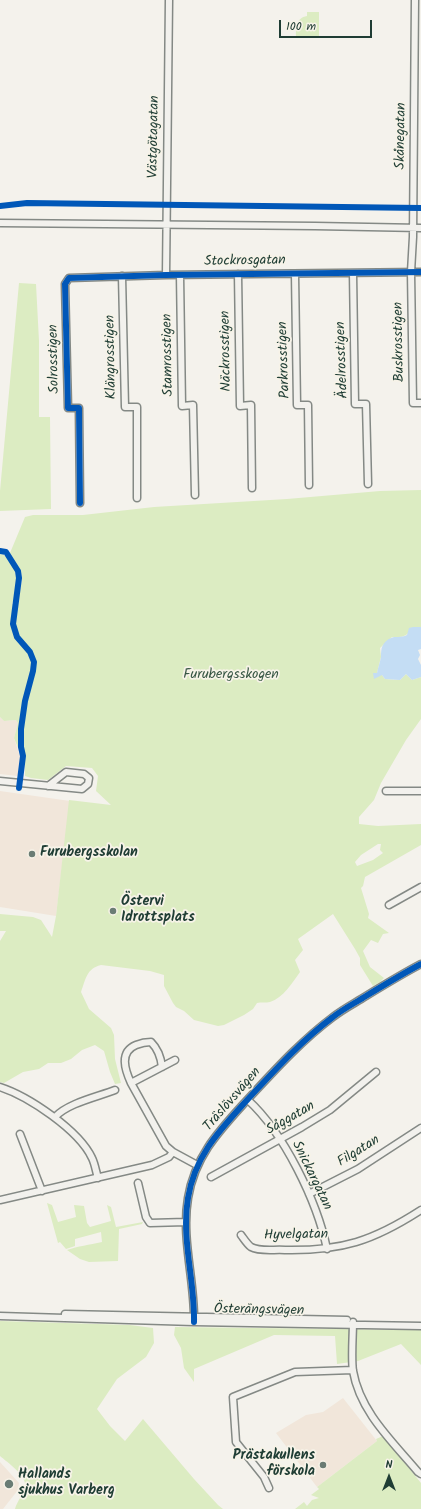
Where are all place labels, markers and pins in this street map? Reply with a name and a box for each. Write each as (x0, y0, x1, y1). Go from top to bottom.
place label: Furubergsskolan (40, 846, 138, 862)
marker: Furubergsskolan (27, 849, 37, 859)
place label: Östervi Idrottsplats (121, 895, 195, 928)
marker: Östervi Idrottsplats (108, 906, 118, 916)
place label: Prästakullens förskola (233, 1449, 315, 1482)
marker: Prästakullens förskola (318, 1460, 328, 1470)
place label: Hallands sjukhus Varberg (18, 1468, 115, 1500)
marker: Hallands sjukhus Varberg (3, 1478, 15, 1490)

